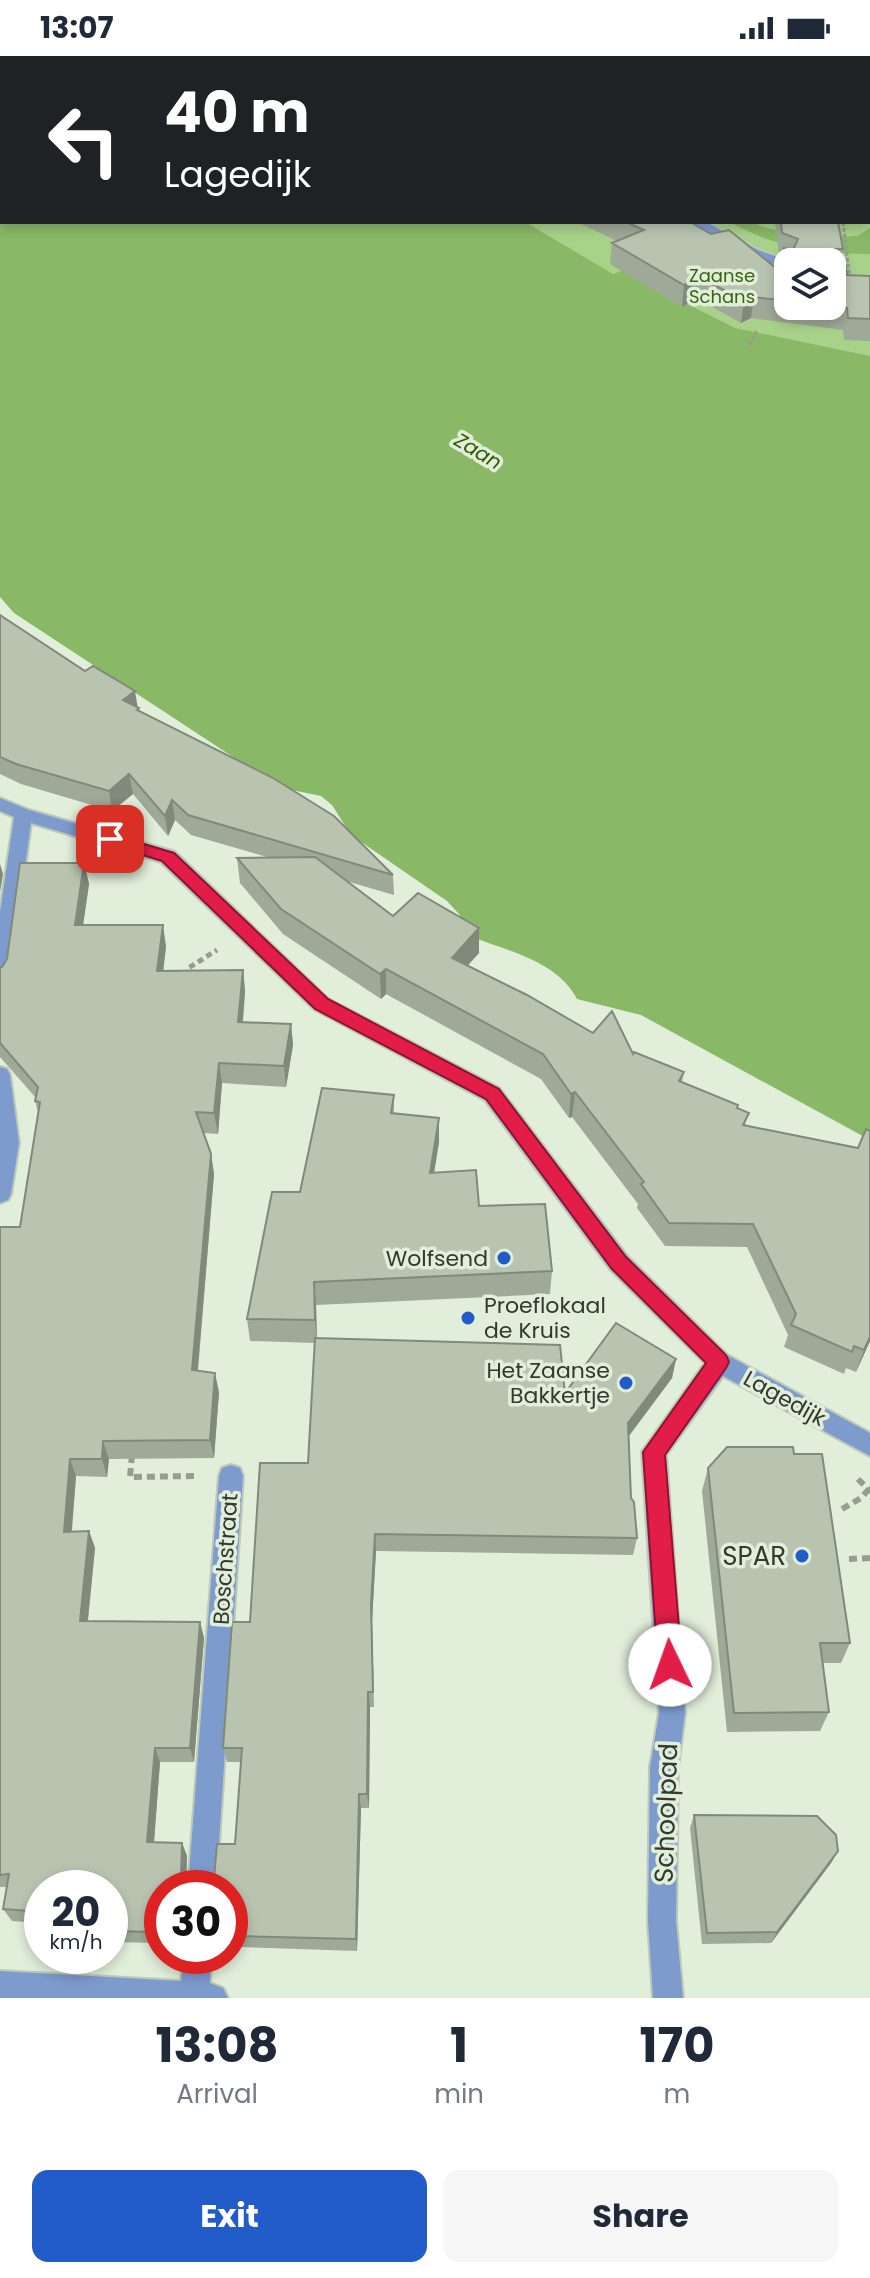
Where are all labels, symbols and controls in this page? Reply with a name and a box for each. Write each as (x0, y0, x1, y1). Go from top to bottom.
text: 13:07 (40, 6, 114, 49)
text: 40 m (164, 73, 310, 152)
icon: left (32, 88, 136, 192)
text: Lagedijk (164, 149, 311, 200)
map controls (774, 248, 846, 320)
button: layers (774, 248, 846, 320)
park label: Zaanse Schans (689, 263, 755, 309)
water label: Zaan (448, 425, 507, 476)
pin (76, 805, 144, 873)
icon: arrive (88, 817, 132, 861)
place label: Wolfsend (386, 1243, 488, 1274)
marker: Wolfsend (495, 1249, 513, 1267)
place label: Proeflokaal de Kruis (484, 1290, 606, 1346)
marker: Proeflokaal de Kruis (459, 1309, 477, 1327)
place label: Het Zaanse Bakkertje (486, 1355, 610, 1411)
street label: Lagedijk (738, 1363, 832, 1434)
marker: Het Zaanse Bakkertje (617, 1374, 635, 1392)
street label: Boschstraat (205, 1492, 246, 1626)
place label: SPAR (722, 1538, 786, 1574)
marker: SPAR (793, 1547, 811, 1565)
position arrow (628, 1623, 712, 1707)
street label: Schoolpad (646, 1742, 686, 1884)
speed limit sign: 30 (144, 1870, 248, 1974)
text: 20 (52, 1884, 100, 1940)
text: km/h (49, 1928, 103, 1956)
text: 13:08 (156, 2012, 279, 2079)
text: 1 (450, 2012, 468, 2079)
text: 170 (639, 2012, 714, 2079)
text: Arrival (176, 2076, 258, 2112)
text: min (434, 2076, 484, 2112)
text: m (664, 2076, 690, 2112)
button: Exit (32, 2170, 427, 2262)
button: Share (443, 2170, 838, 2262)

